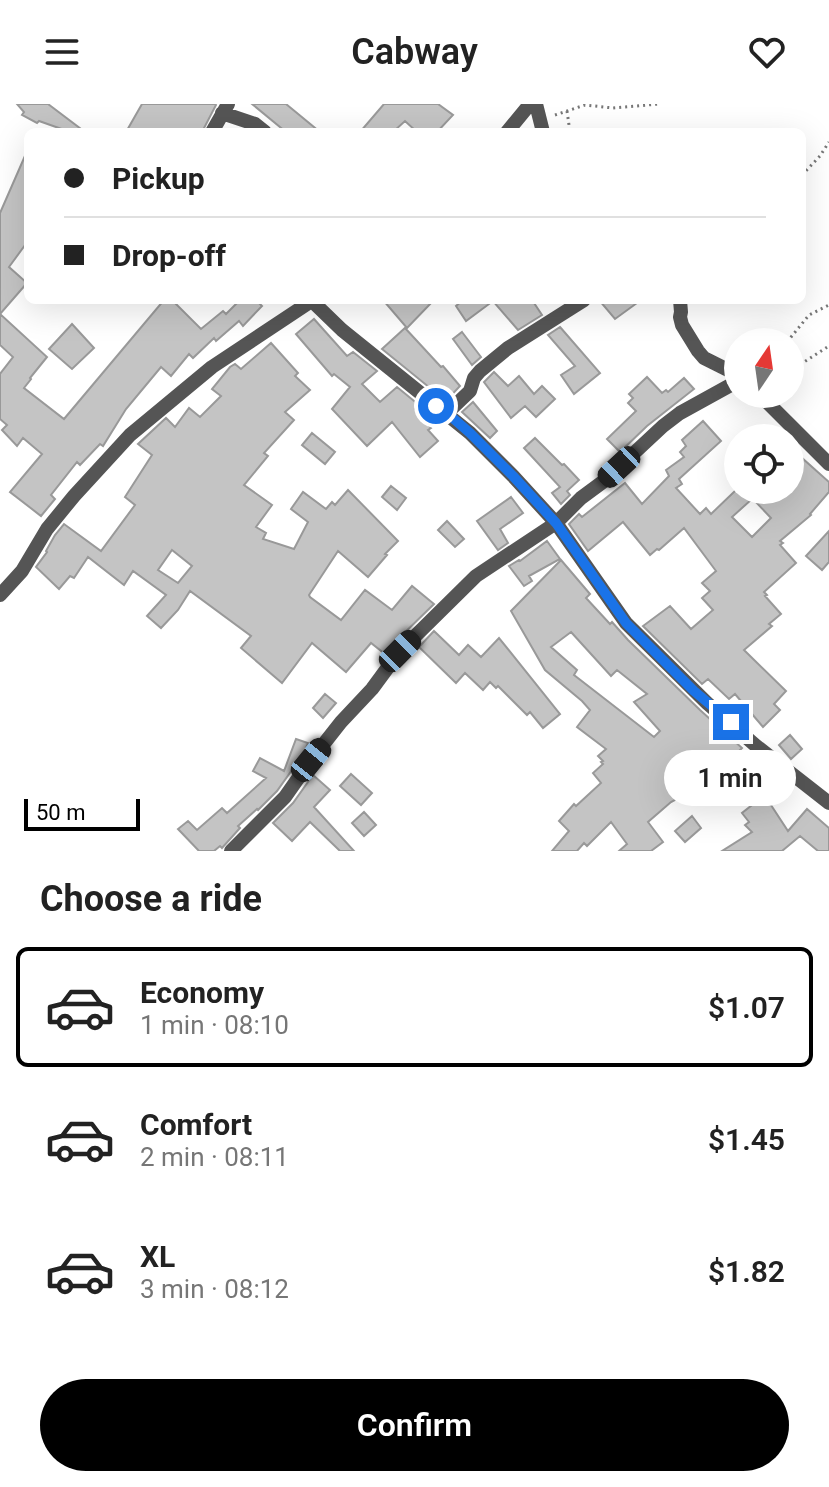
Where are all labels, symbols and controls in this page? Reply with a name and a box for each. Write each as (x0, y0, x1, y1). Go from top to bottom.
icon: menu (40, 30, 84, 74)
icon: heart (745, 30, 789, 74)
text: Cabway (351, 31, 478, 73)
text: Pickup (112, 161, 205, 196)
text: Drop-off (112, 238, 226, 273)
north arrow (724, 328, 804, 408)
map controls (724, 328, 804, 504)
route start (418, 388, 454, 424)
button: locate (724, 424, 804, 504)
car (593, 442, 645, 492)
car (375, 626, 425, 676)
route end (713, 704, 749, 740)
car (287, 734, 335, 786)
callout: 1 min (665, 750, 797, 806)
text: 1 min (697, 763, 763, 793)
scale bar (24, 795, 140, 831)
text: 50 m (36, 800, 85, 825)
text: Choose a ride (40, 878, 262, 920)
icon: car (44, 971, 116, 1043)
text: Economy (140, 975, 264, 1010)
text: $1.07 (708, 990, 785, 1025)
text: 1 min · 08:10 (140, 1010, 289, 1040)
icon: car (44, 1103, 116, 1175)
text: Comfort (140, 1107, 252, 1142)
text: $1.45 (708, 1122, 785, 1157)
text: 2 min · 08:11 (140, 1142, 289, 1172)
icon: car (44, 1235, 116, 1307)
text: XL (140, 1239, 175, 1274)
text: $1.82 (708, 1254, 785, 1289)
text: 3 min · 08:12 (140, 1274, 289, 1304)
button: Confirm (40, 1379, 789, 1471)

